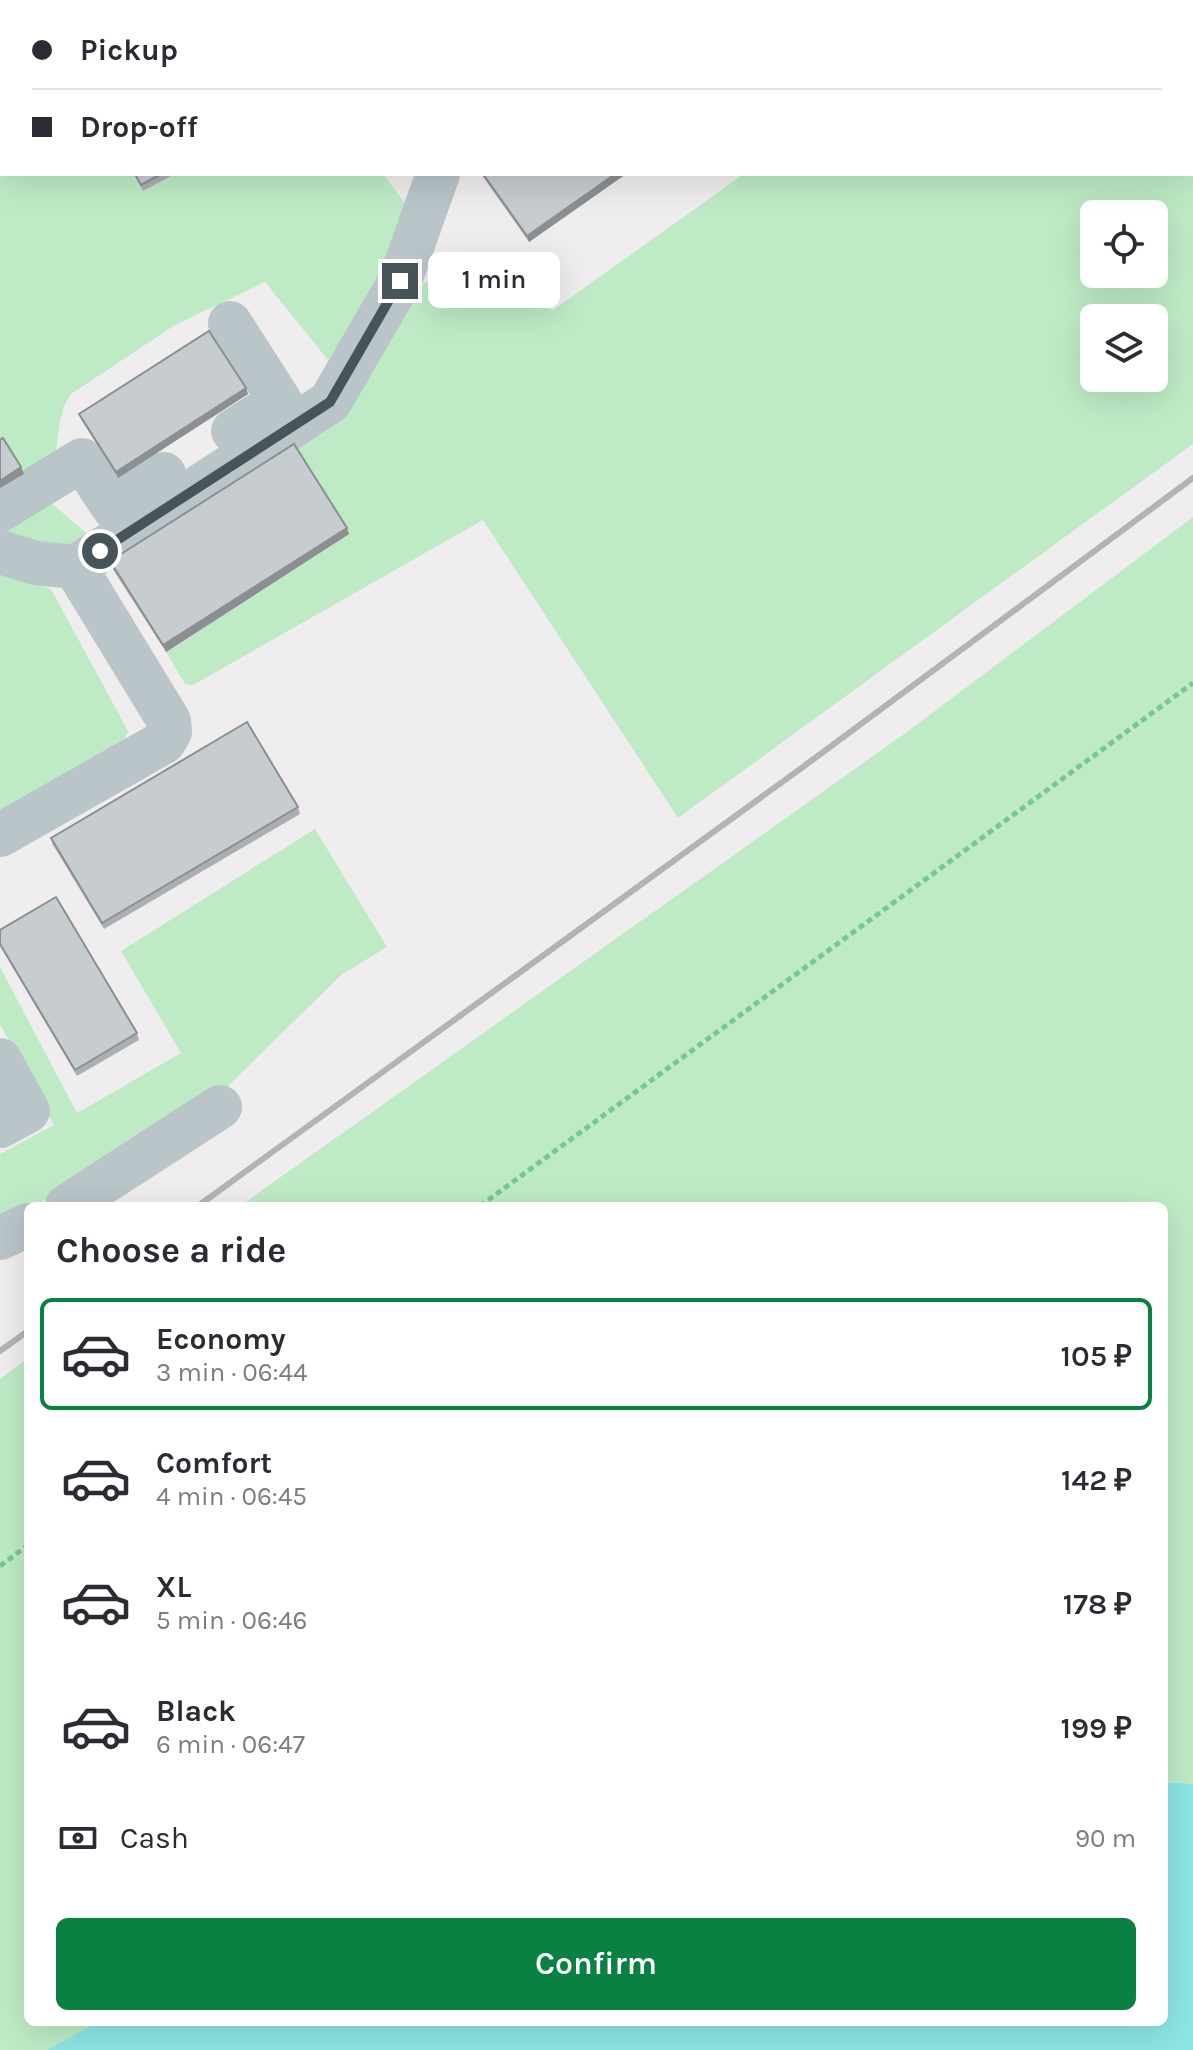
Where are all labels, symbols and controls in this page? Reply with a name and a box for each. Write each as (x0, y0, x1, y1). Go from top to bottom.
text: Pickup (80, 32, 178, 68)
text: Drop-off (80, 109, 198, 145)
map controls (1080, 200, 1168, 392)
button: locate (1080, 200, 1168, 288)
callout: 1 min (428, 253, 560, 309)
route end (382, 263, 418, 299)
text: 1 min (462, 264, 526, 295)
button: layers (1080, 304, 1168, 392)
route start (82, 533, 118, 569)
text: Choose a ride (56, 1229, 286, 1271)
icon: car (60, 1318, 132, 1390)
text: Economy (156, 1321, 286, 1357)
text: 105 ₽ (1061, 1338, 1132, 1374)
text: 3 min · 06:44 (156, 1357, 308, 1388)
icon: car (60, 1442, 132, 1514)
text: Comfort (156, 1445, 272, 1481)
text: 142 ₽ (1061, 1462, 1132, 1498)
text: 4 min · 06:45 (156, 1481, 307, 1512)
icon: car (60, 1566, 132, 1638)
text: XL (156, 1569, 191, 1605)
text: 178 ₽ (1063, 1586, 1132, 1622)
text: 5 min · 06:46 (156, 1605, 307, 1636)
icon: car (60, 1690, 132, 1762)
text: Black (156, 1693, 236, 1729)
text: 199 ₽ (1060, 1710, 1132, 1746)
text: 6 min · 06:47 (156, 1729, 305, 1760)
icon: cash (56, 1816, 100, 1860)
text: Cash (120, 1820, 189, 1856)
text: 90 m (1075, 1823, 1136, 1854)
button: Confirm (56, 1918, 1136, 2010)

